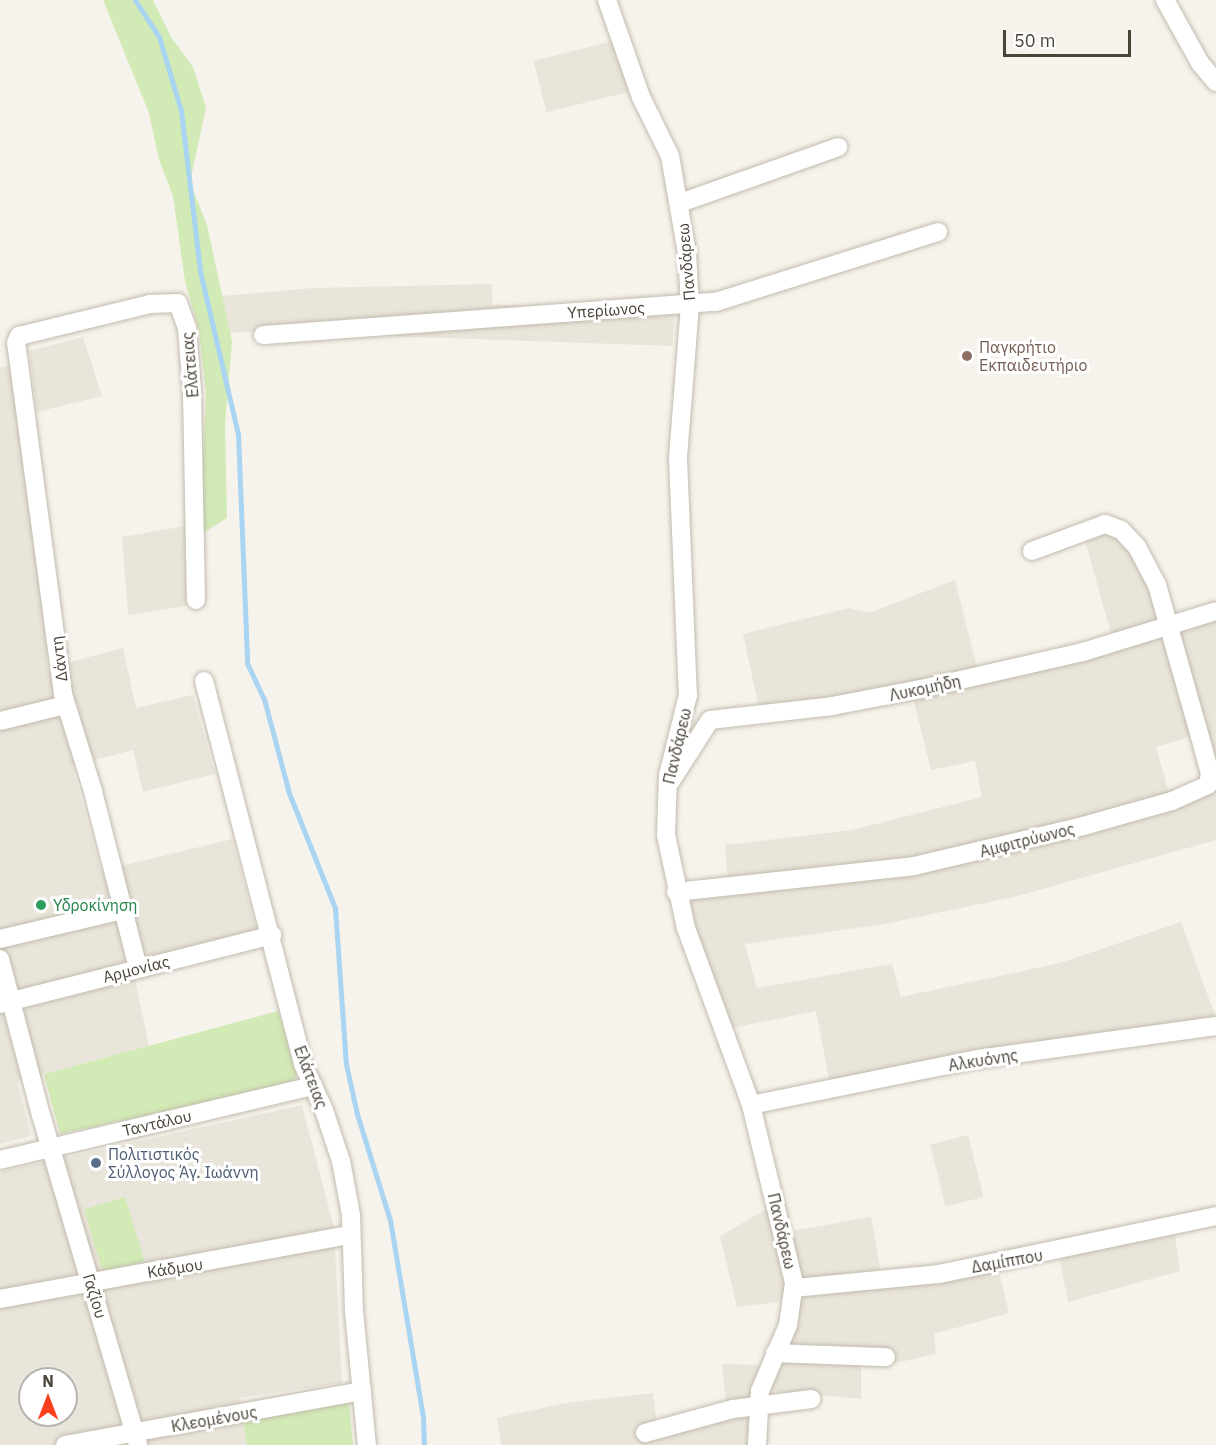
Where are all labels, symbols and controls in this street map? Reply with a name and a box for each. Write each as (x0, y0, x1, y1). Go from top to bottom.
scale bar (1006, 18, 1134, 56)
text: 50 m (1014, 29, 1056, 52)
street label: Πανδάρεω (673, 223, 699, 301)
street label: Υπερίωνος (567, 298, 645, 322)
street label: Ελάτειας (178, 331, 202, 399)
place label: Παγκρήτιο Εκπαιδευτήριο (979, 337, 1087, 375)
marker: Παγκρήτιο Εκπαιδευτήριο (960, 349, 974, 363)
street label: Δάντη (47, 635, 71, 683)
street label: Λυκομήδη (887, 671, 963, 705)
street label: Πανδάρεω (659, 706, 695, 786)
street label: Αμφιτρύωνος (978, 819, 1076, 861)
place label: Υδροκίνηση (53, 895, 138, 915)
marker: Υδροκίνηση (34, 898, 48, 912)
street label: Αρμονίας (101, 951, 171, 987)
street label: Ελάτειας (290, 1043, 332, 1111)
street label: Αλκυόνης (947, 1045, 1019, 1075)
street label: Ταντάλου (120, 1106, 194, 1140)
place label: Πολιτιστικός Σύλλογος Άγ. Ιωάννη (108, 1144, 259, 1182)
marker: Πολιτιστικός Σύλλογος Άγ. Ιωάννη (89, 1156, 103, 1170)
street label: Πανδάρεω (764, 1191, 800, 1271)
street label: Δαμίππου (970, 1245, 1044, 1277)
street label: Κάδμου (146, 1254, 204, 1282)
street label: Γαζίου (79, 1271, 111, 1321)
north arrow (18, 1367, 78, 1427)
text: N (42, 1371, 54, 1391)
street label: Κλεομένους (170, 1402, 258, 1436)

